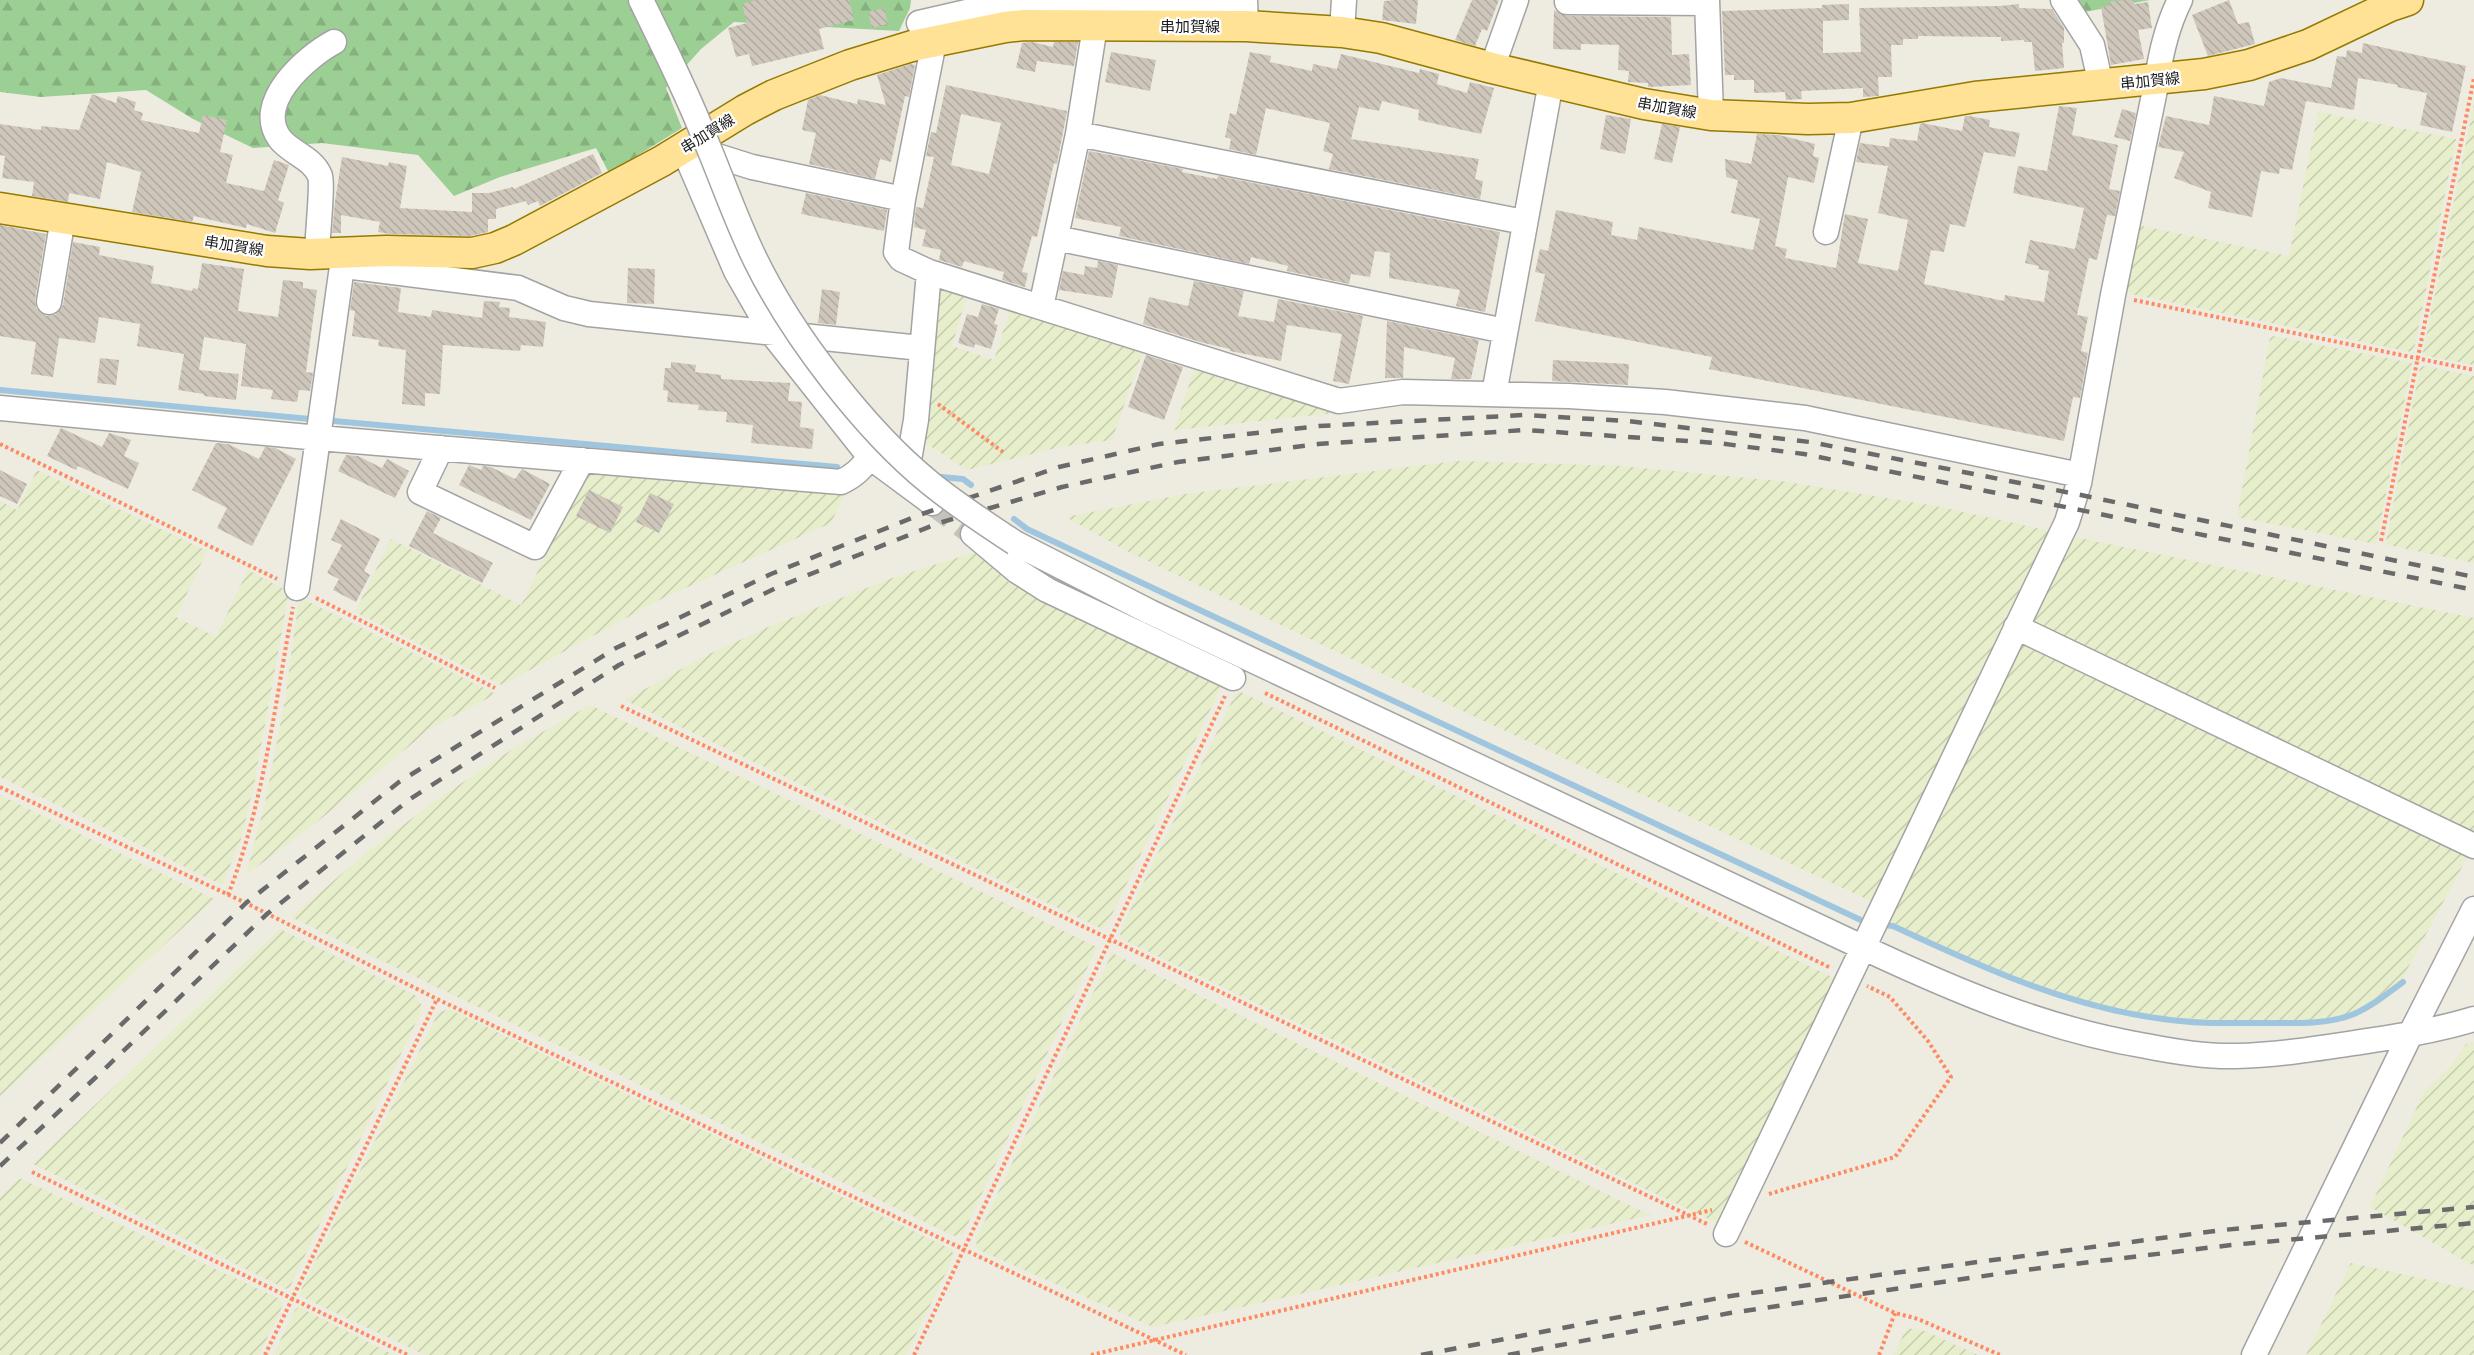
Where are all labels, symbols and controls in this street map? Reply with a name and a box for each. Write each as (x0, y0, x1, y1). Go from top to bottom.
street label: 串加賀線 (1160, 17, 1220, 35)
street label: 串加賀線 (2119, 68, 2181, 92)
street label: 串加賀線 (1636, 93, 1698, 121)
street label: 串加賀線 (677, 109, 737, 157)
street label: 串加賀線 (203, 231, 265, 259)

